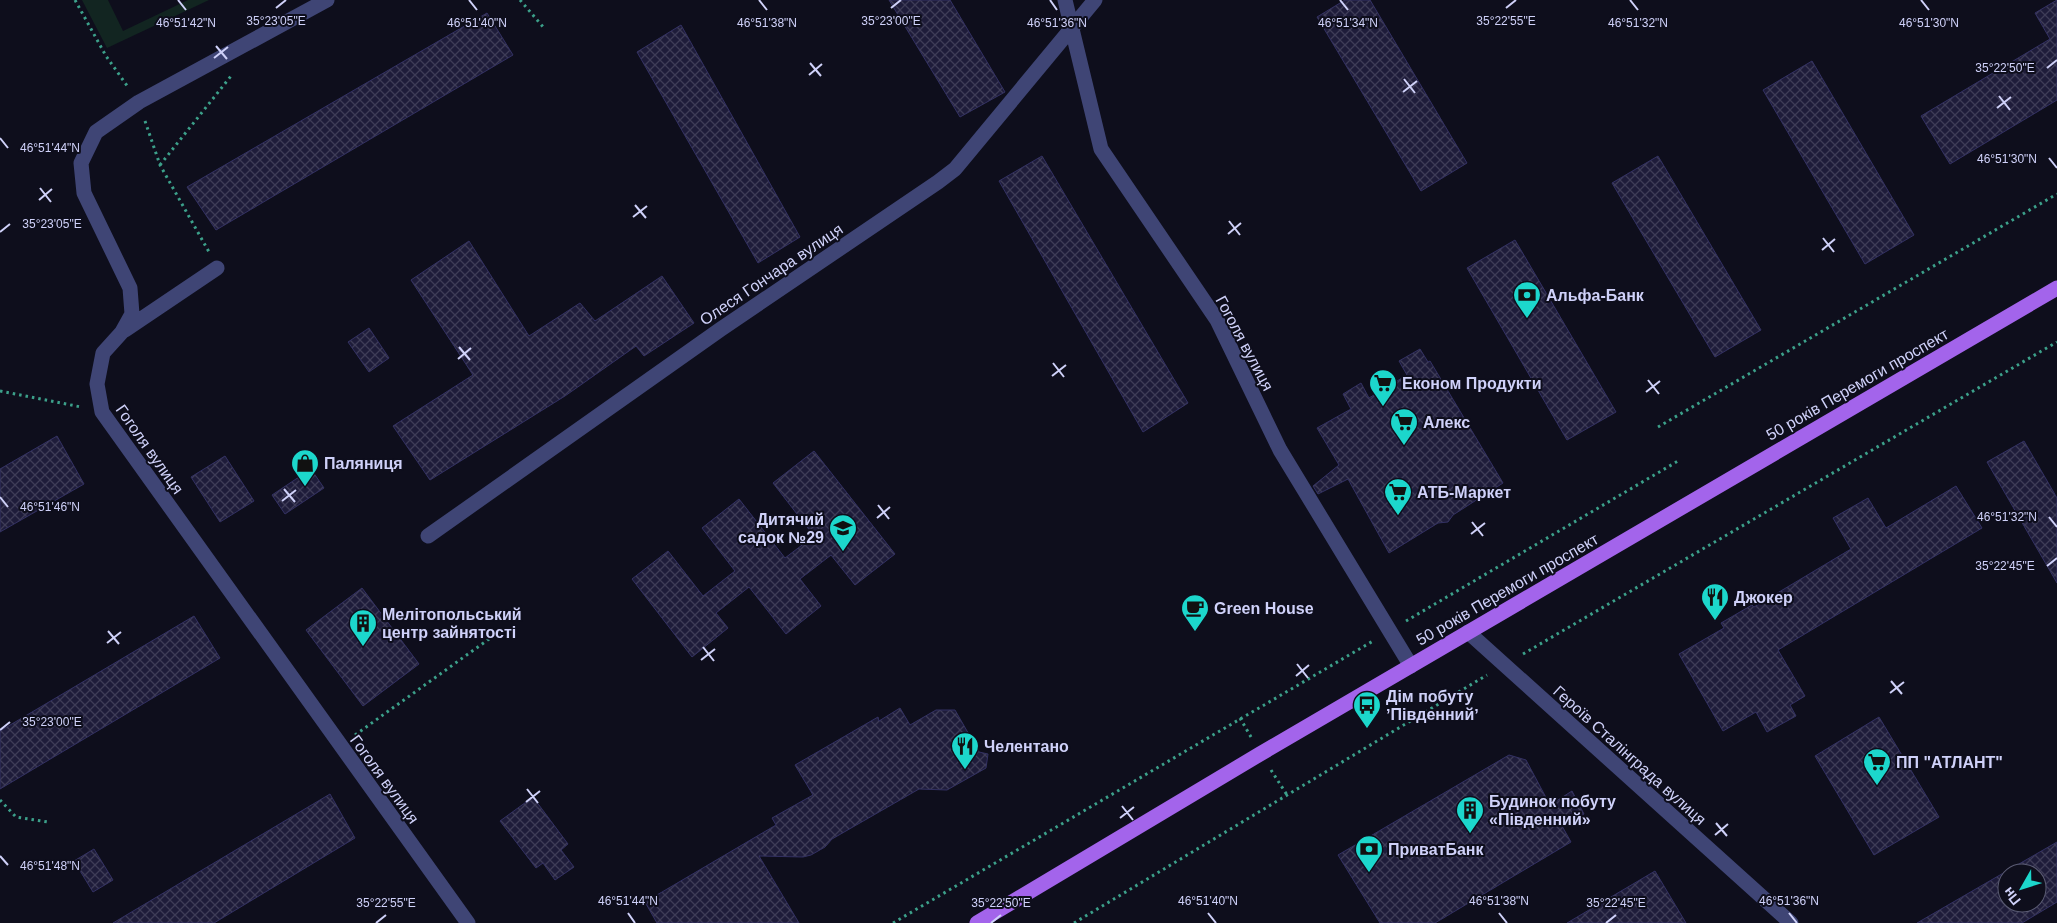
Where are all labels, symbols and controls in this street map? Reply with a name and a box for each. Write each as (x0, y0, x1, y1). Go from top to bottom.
text: 35°23'05"E (246, 14, 306, 28)
text: 35°23'00"E (861, 14, 921, 28)
text: 35°22'55"E (1476, 14, 1536, 28)
text: 46°51'42"N (156, 16, 216, 30)
text: 46°51'40"N (447, 16, 507, 30)
text: 46°51'38"N (737, 16, 797, 30)
text: 46°51'36"N (1027, 16, 1087, 30)
text: 46°51'34"N (1318, 16, 1378, 30)
text: 46°51'32"N (1608, 16, 1668, 30)
text: 46°51'30"N (1899, 16, 1959, 30)
text: 35°22'50"E (1975, 61, 2035, 75)
text: 46°51'44"N (20, 141, 80, 155)
text: 46°51'30"N (1977, 152, 2037, 166)
text: 35°23'05"E (22, 217, 82, 231)
street label: Олеся Гончара вулиця (697, 220, 846, 329)
bank icon: Альфа-Банк (1512, 280, 1542, 319)
place label: Альфа-Банк (1546, 287, 1645, 304)
street label: Гоголя вулиця (1212, 293, 1277, 394)
street label: 50 років Перемоги проспект (1763, 325, 1952, 444)
supermarket icon: Економ Продукти (1368, 368, 1398, 407)
place label: Економ Продукти (1402, 375, 1542, 392)
street label: Гоголя вулиця (113, 401, 187, 497)
supermarket icon: Алекс (1389, 407, 1419, 446)
place label: Алекс (1423, 414, 1470, 431)
shop icon: Паляниця (290, 448, 320, 487)
place label: Паляниця (324, 455, 403, 472)
supermarket icon: АТБ-Маркет (1383, 477, 1413, 516)
place label: АТБ-Маркет (1417, 484, 1511, 501)
text: 46°51'46"N (20, 500, 80, 514)
text: 46°51'32"N (1977, 510, 2037, 524)
place label: Дитячий садок №29 (738, 511, 824, 546)
school or university icon: Дитячий садок №29 (828, 513, 858, 552)
street label: 50 років Перемоги проспект (1413, 530, 1602, 649)
text: 35°22'45"E (1975, 559, 2035, 573)
restaurant icon: Джокер (1700, 582, 1730, 621)
place label: Джокер (1734, 589, 1793, 606)
cafe icon: Green House (1180, 593, 1210, 632)
place label: Green House (1214, 600, 1314, 617)
place label: Мелітопольський центр зайнятості (382, 606, 522, 641)
building icon: Мелітопольський центр зайнятості (348, 608, 378, 647)
street label: Героїв Сталінграда вулиця (1550, 682, 1709, 828)
place label: Дім побуту ʼПівденнийʼ (1386, 688, 1479, 723)
bus stop icon: Дім побуту ʼПівденнийʼ (1352, 690, 1382, 729)
text: 35°23'00"E (22, 715, 82, 729)
restaurant icon: Челентано (950, 731, 980, 770)
street label: Гоголя вулиця (347, 732, 422, 827)
place label: Челентано (984, 738, 1069, 755)
supermarket icon: ПП "АТЛАНТ" (1862, 747, 1892, 786)
place label: ПП "АТЛАНТ" (1896, 754, 2003, 771)
place label: Будинок побуту «Південний» (1489, 793, 1616, 828)
building icon: Будинок побуту «Південний» (1455, 795, 1485, 834)
bank icon: ПриватБанк (1354, 834, 1384, 873)
place label: ПриватБанк (1388, 841, 1485, 858)
text: 46°51'48"N (20, 859, 80, 873)
north arrow (1997, 863, 2047, 913)
text: Пн (2000, 884, 2024, 908)
text: 46°51'44"N (598, 894, 658, 908)
text: 46°51'40"N (1178, 894, 1238, 908)
text: 46°51'38"N (1469, 894, 1529, 908)
text: 46°51'36"N (1759, 894, 1819, 908)
text: 35°22'55"E (356, 896, 416, 910)
text: 35°22'50"E (971, 896, 1031, 910)
text: 35°22'45"E (1586, 896, 1646, 910)

